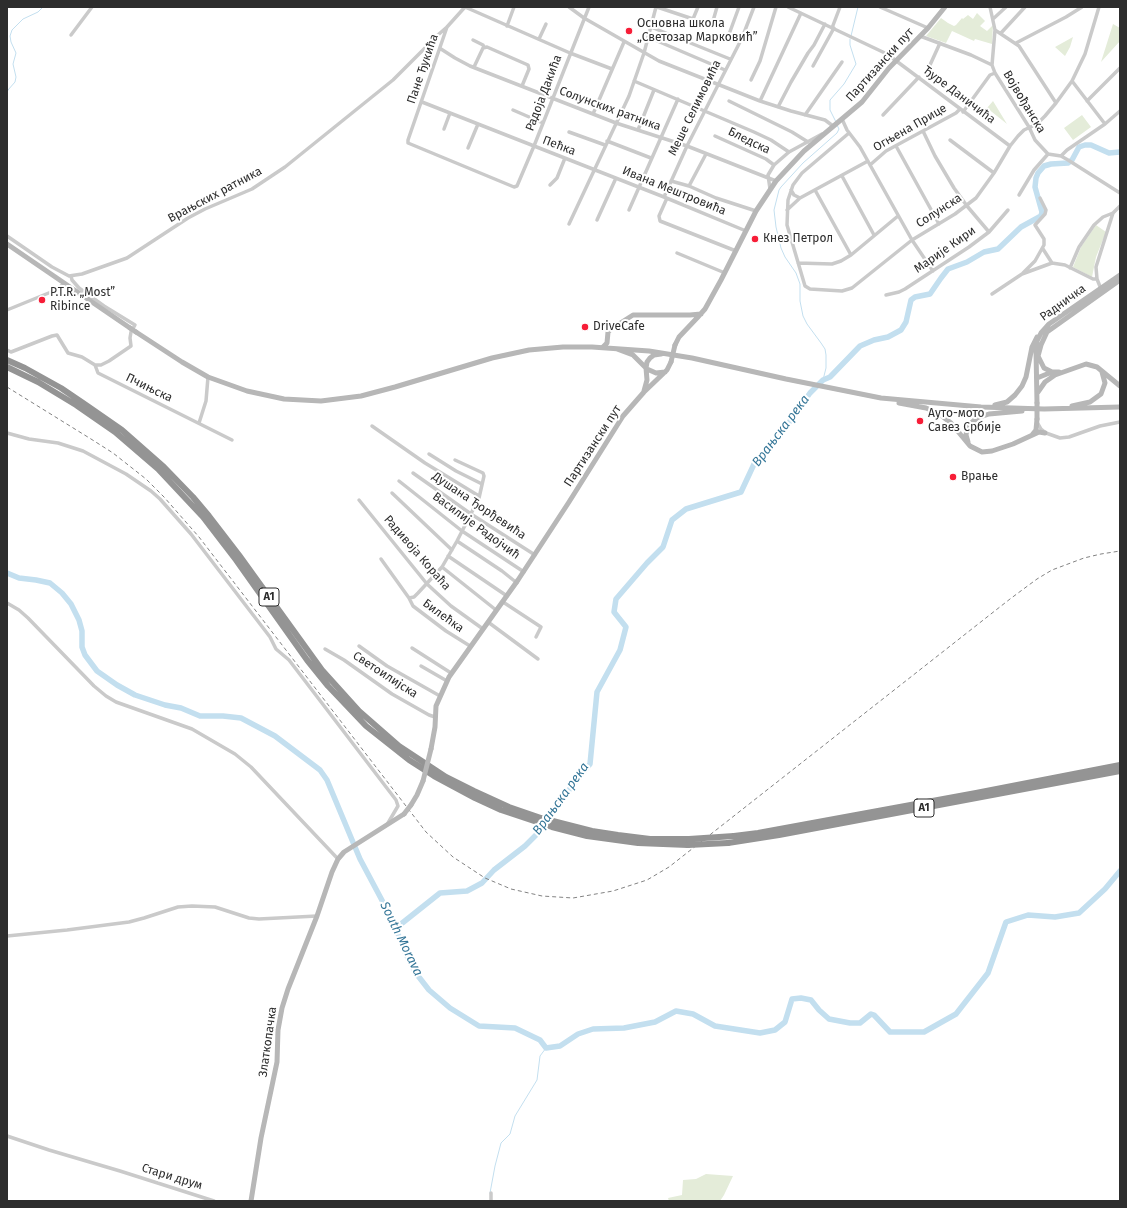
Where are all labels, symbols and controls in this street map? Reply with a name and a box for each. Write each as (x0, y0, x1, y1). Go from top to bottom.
place label: Основна школа „Светозар Марковић” (637, 17, 758, 45)
street label: Партизански пут (843, 25, 917, 105)
marker: Основна школа „Светозар Марковић” (624, 26, 634, 36)
street label: Пане Ђукића (404, 32, 442, 106)
street label: Радоја Дакића (523, 53, 565, 133)
street label: Меше Селимовића (666, 58, 724, 158)
street label: Ђуре Даничића (920, 63, 998, 127)
street label: Војвођанска (1000, 68, 1048, 136)
street label: Солунских ратника (557, 84, 663, 134)
street label: Огњена Прице (871, 101, 949, 155)
street label: Бледска (726, 125, 772, 157)
street label: Пећка (540, 133, 578, 159)
street label: Врањских ратника (166, 164, 264, 226)
street label: Ивана Мештровића (620, 164, 728, 218)
street label: Солунска (913, 191, 965, 231)
street label: Марије Кири (911, 223, 979, 277)
place label: Кнез Петрол (763, 232, 833, 246)
marker: Кнез Петрол (750, 234, 760, 244)
street label: Радничка (1037, 282, 1089, 324)
place label: P.T.R. „Most” Ribince (50, 286, 115, 314)
marker: P.T.R. „Most” Ribince (37, 295, 47, 305)
place label: DriveCafe (593, 320, 645, 334)
marker: DriveCafe (580, 322, 590, 332)
street label: Пчињска (123, 371, 175, 405)
water label: Врањска река (749, 392, 813, 470)
street label: Партизански пут (561, 403, 625, 489)
place label: Ауто-мото Савез Србије (928, 407, 1001, 435)
marker: Ауто-мото Савез Србије (915, 416, 925, 426)
street label: Душана Ђорђевића (429, 469, 529, 543)
place label: Врање (961, 470, 998, 484)
marker: Врање (948, 472, 958, 482)
street label: Василије Радојчић (429, 489, 523, 563)
street label: Радивоја Кораћа (381, 513, 453, 593)
road number: A1 (259, 588, 279, 606)
street label: Билећка (420, 596, 466, 636)
street label: Светоилијска (350, 649, 420, 701)
water label: Врањска река (530, 760, 592, 838)
road number: A1 (914, 799, 934, 817)
water label: South Morava (376, 899, 426, 979)
street label: Златкопачка (256, 1006, 280, 1078)
street label: Стари друм (140, 1161, 204, 1193)

